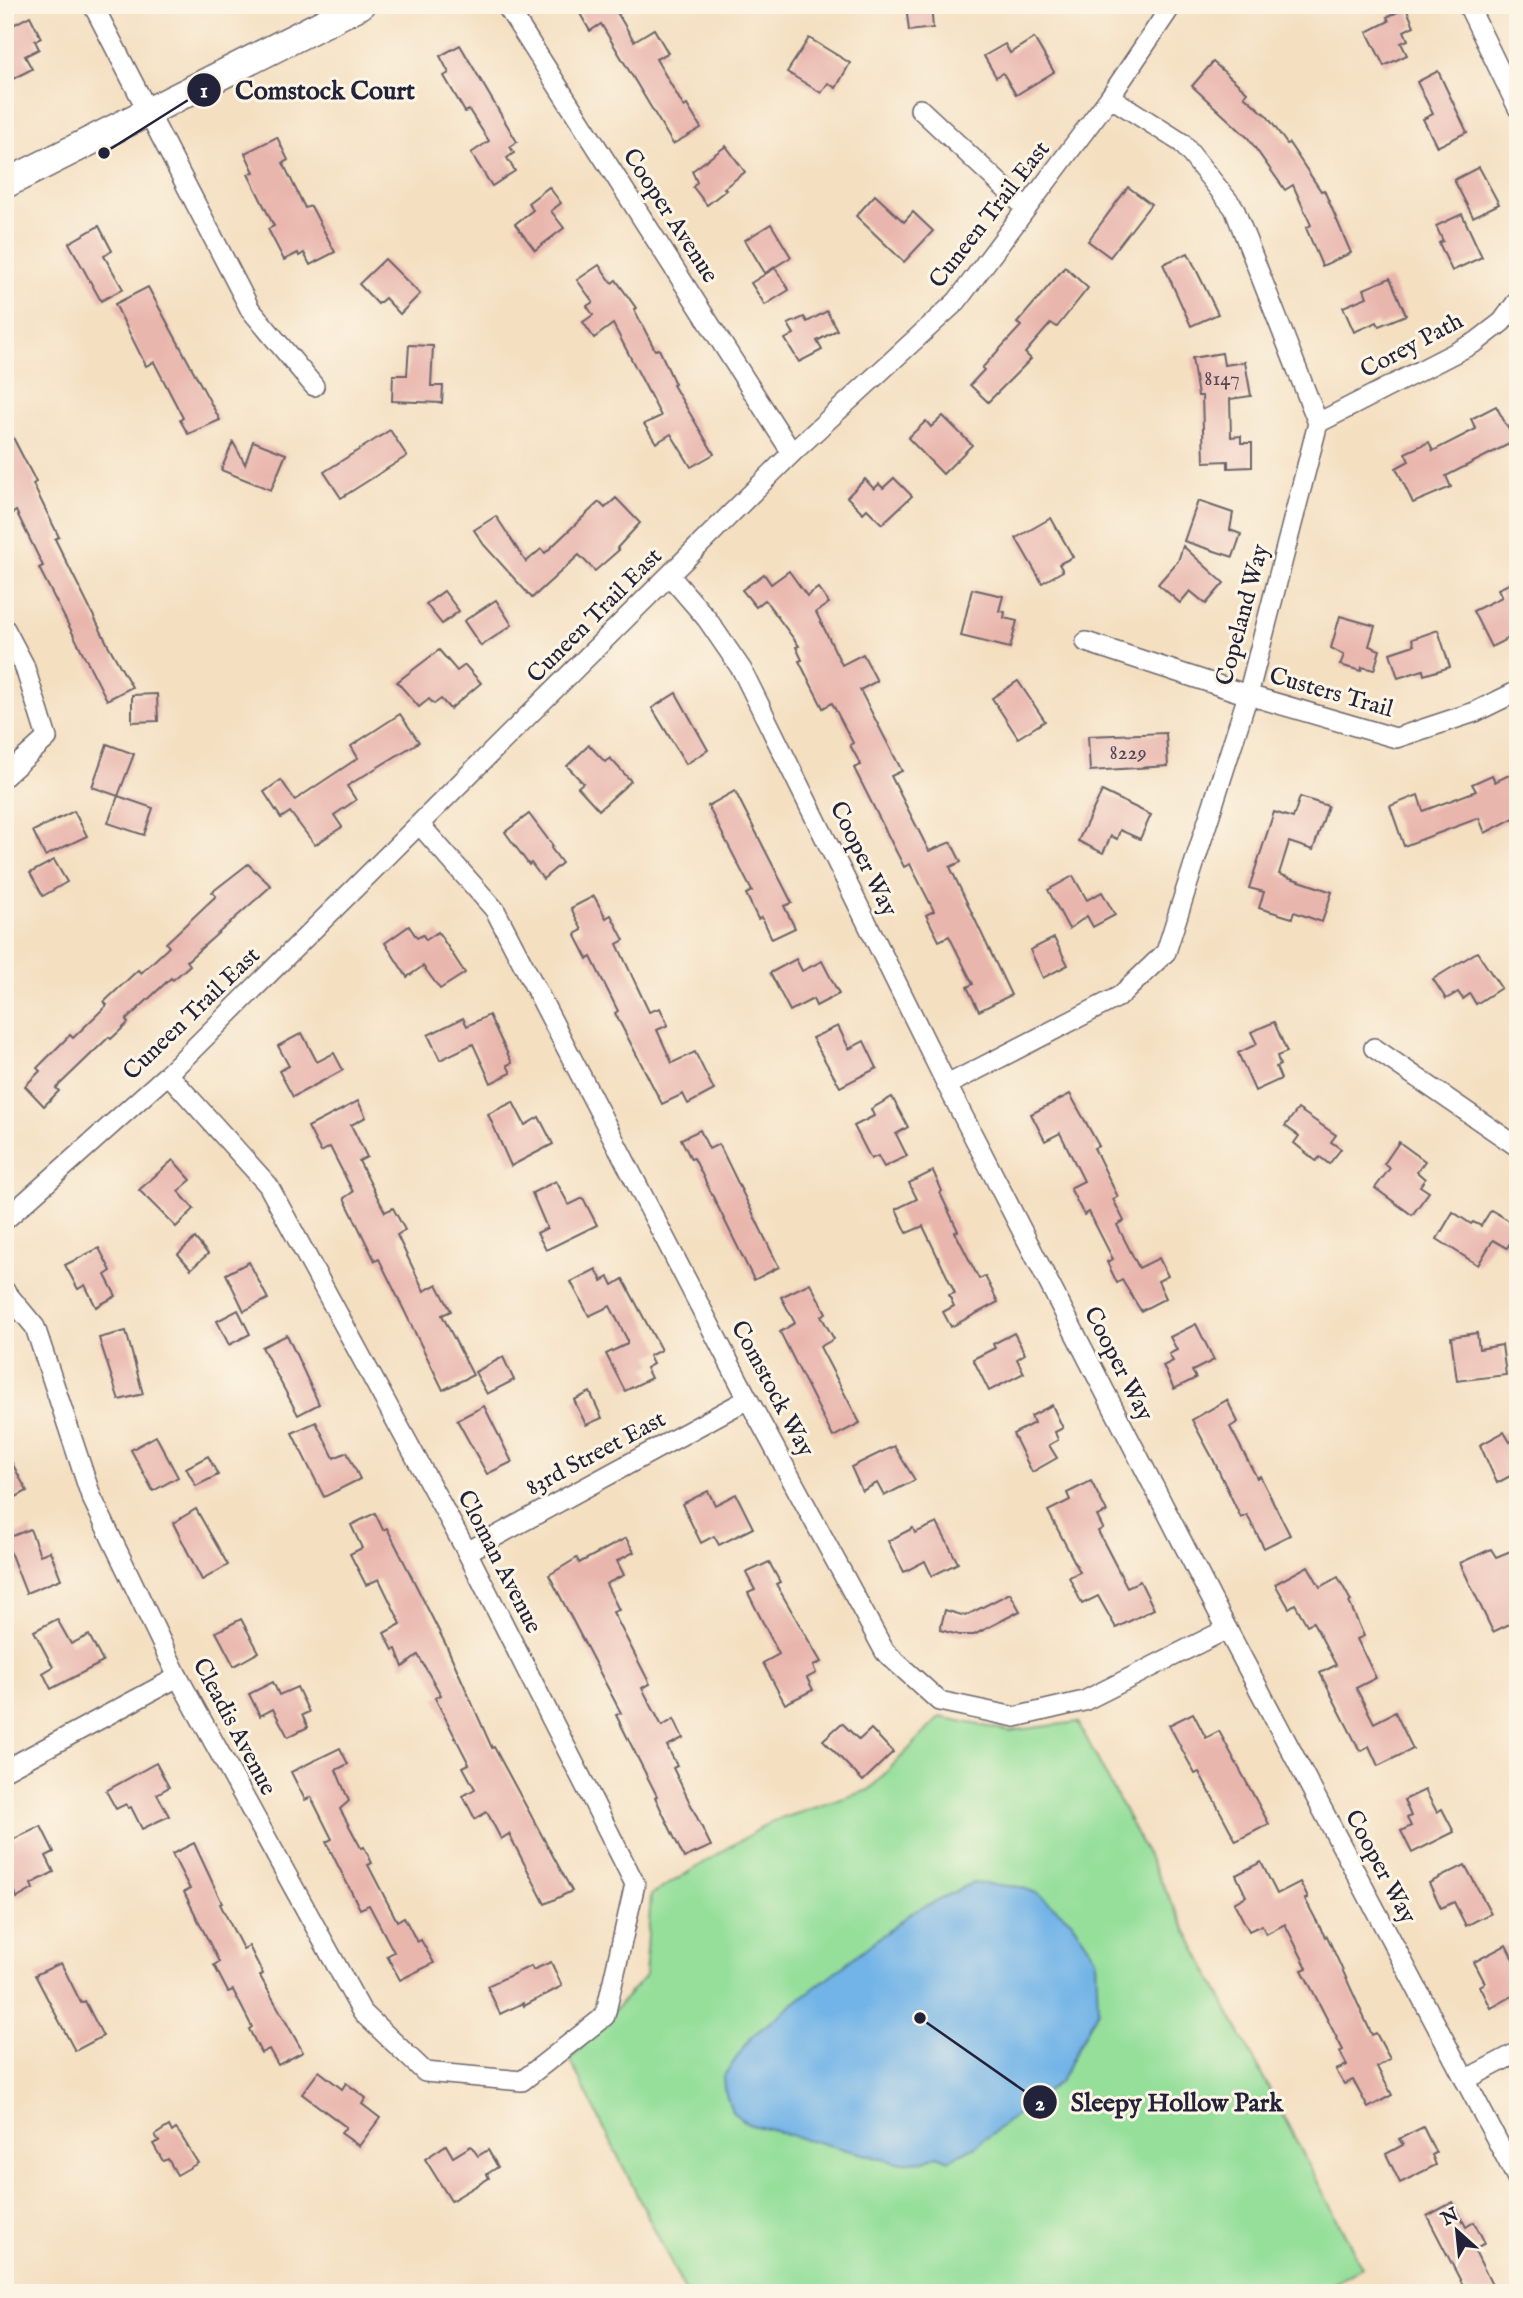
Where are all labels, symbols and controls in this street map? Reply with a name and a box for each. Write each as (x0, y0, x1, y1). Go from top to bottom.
callout: Comstock Court (186, 66, 429, 113)
text: Comstock Court (235, 75, 415, 108)
text: 1 (200, 78, 208, 105)
street label: Cuneen Trail East (923, 135, 1057, 295)
street label: Cooper Avenue (615, 143, 725, 289)
street label: Corey Path (1355, 306, 1469, 386)
house number: 8147 (1204, 366, 1240, 393)
street label: Copeland Way (1209, 541, 1277, 689)
street label: Cuneen Trail East (521, 542, 669, 690)
street label: Custers Trail (1265, 661, 1397, 726)
house number: 8229 (1109, 740, 1147, 767)
street label: Cooper Way (822, 796, 904, 922)
street label: Cuneen Trail East (117, 941, 267, 1087)
street label: Cooper Way (1076, 1302, 1160, 1427)
street label: Comstock Way (723, 1316, 821, 1463)
street label: 83rd Street East (521, 1404, 671, 1504)
street label: Cloman Avenue (450, 1485, 548, 1639)
street label: Cleadis Avenue (185, 1653, 283, 1801)
street label: Cooper Way (1337, 1805, 1423, 1929)
callout: Sleepy Hollow Park (1022, 2079, 1298, 2126)
text: Sleepy Hollow Park (1071, 2087, 1284, 2120)
text: 2 (1035, 2091, 1045, 2118)
north arrow (1422, 2196, 1492, 2266)
text: N (1437, 2203, 1463, 2233)

